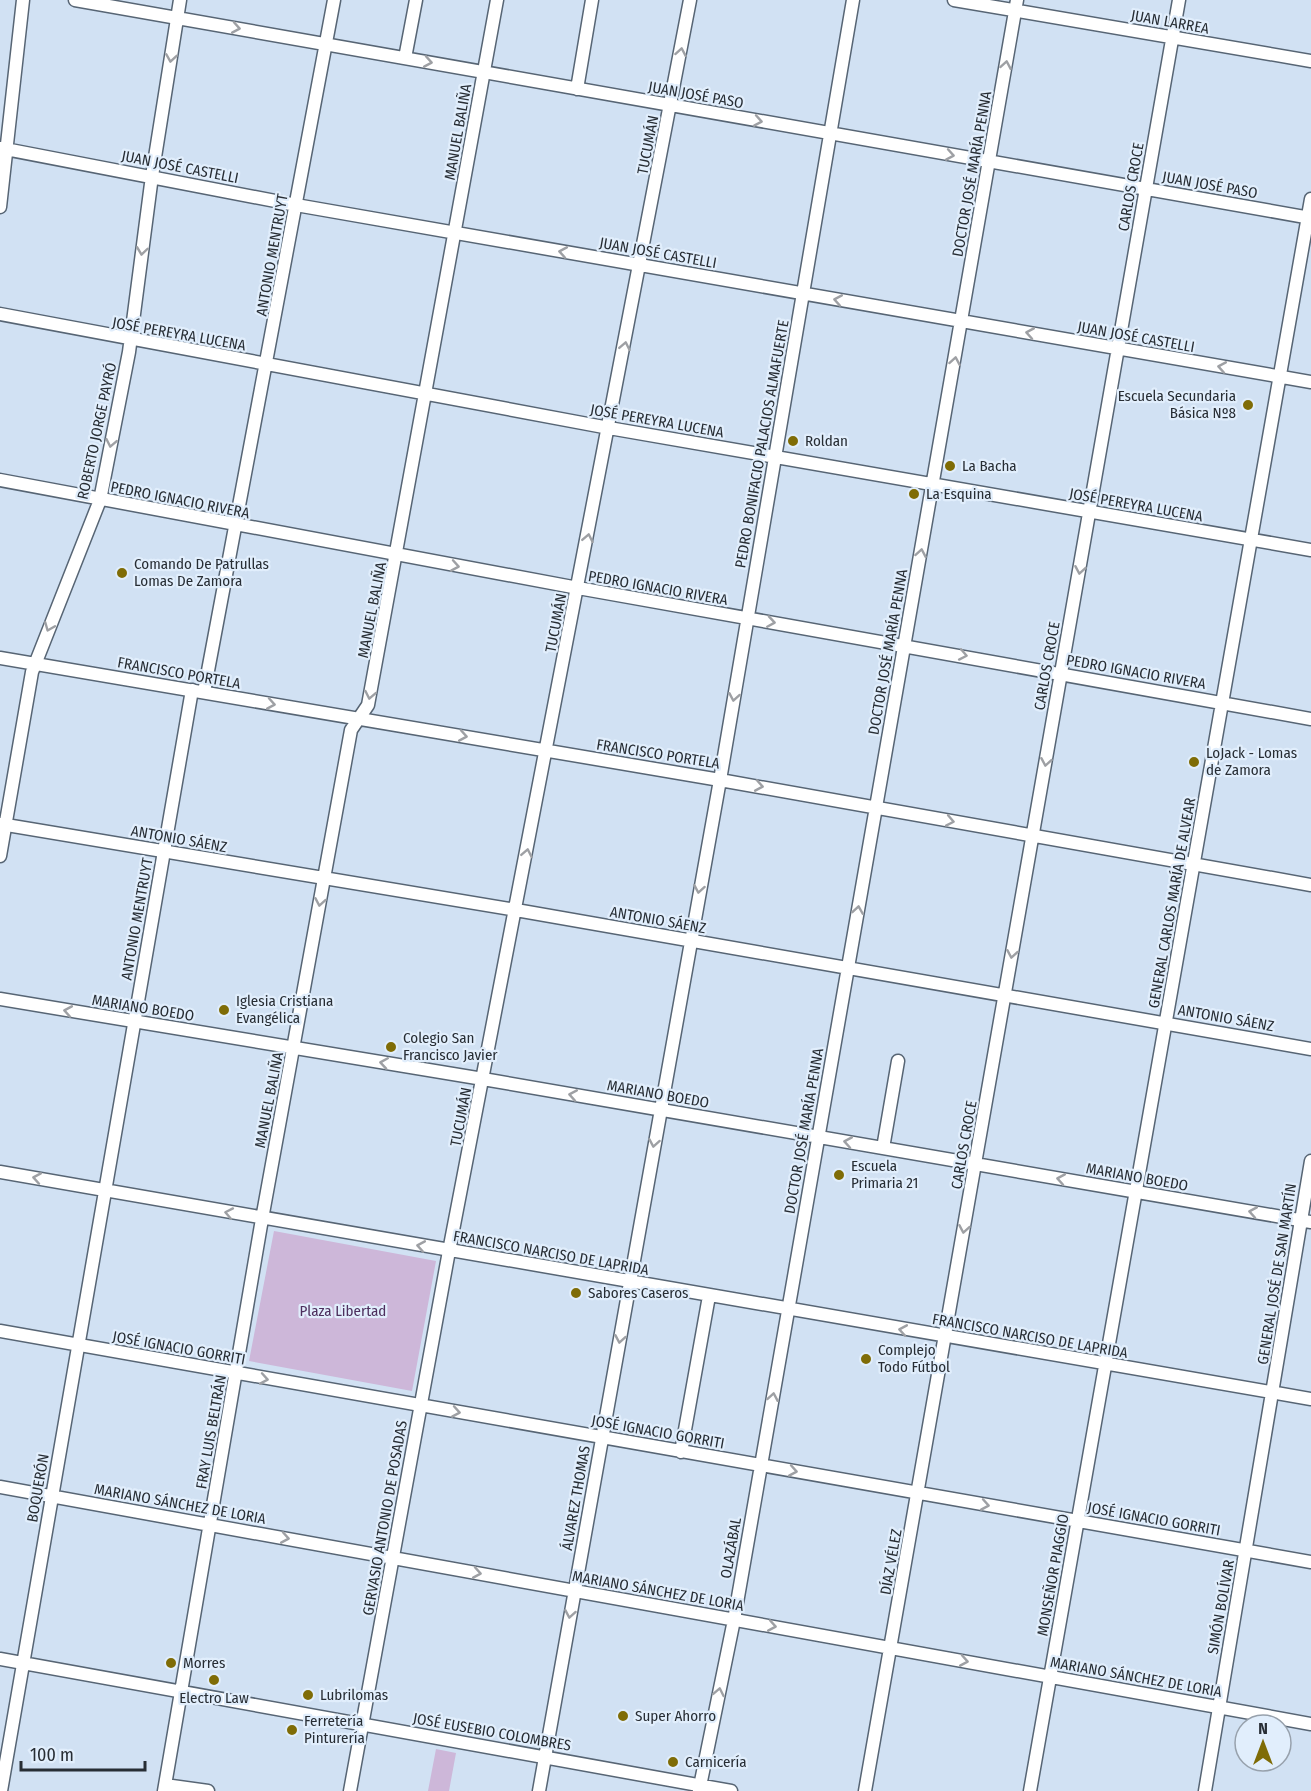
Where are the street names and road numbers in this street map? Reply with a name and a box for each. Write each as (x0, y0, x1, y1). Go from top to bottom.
street label: JUAN LARREA (1129, 6, 1211, 38)
street label: JUAN JOSÉ PASO (647, 78, 745, 112)
street label: MANUEL BALIÑA (441, 82, 475, 181)
street label: DOCTOR JOSÉ MARÍA PENNA (949, 90, 995, 258)
street label: TUCUMÁN (633, 114, 663, 176)
street label: CARLOS CROCE (1114, 141, 1148, 233)
street label: JUAN JOSÉ CASTELLI (120, 147, 240, 187)
street label: JUAN JOSÉ PASO (1161, 168, 1259, 202)
street label: ANTONIO MENTRUYT (252, 192, 292, 318)
street label: JUAN JOSÉ CASTELLI (598, 234, 718, 272)
street label: JOSÉ PEREYRA LUCENA (111, 313, 247, 355)
street label: JUAN JOSÉ CASTELLI (1076, 318, 1196, 356)
street label: PEDRO BONIFACIO PALACIOS ALMAFUERTE (731, 319, 793, 569)
street label: ROBERTO JORGE PAYRÓ (74, 361, 120, 501)
street label: JOSÉ PEREYRA LUCENA (589, 400, 725, 442)
street label: PEDRO IGNACIO RIVERA (109, 478, 251, 522)
street label: JOSÉ PEREYRA LUCENA (1068, 484, 1204, 526)
street label: MANUEL BALIÑA (354, 560, 390, 659)
street label: PEDRO IGNACIO RIVERA (587, 567, 729, 609)
street label: DOCTOR JOSÉ MARÍA PENNA (865, 568, 911, 736)
street label: TUCUMÁN (541, 592, 571, 654)
street label: CARLOS CROCE (1030, 620, 1064, 712)
street label: PEDRO IGNACIO RIVERA (1065, 651, 1207, 693)
street label: FRANCISCO PORTELA (116, 653, 242, 693)
street label: FRANCISCO PORTELA (595, 735, 721, 773)
street label: GENERAL CARLOS MARÍA DE ALVEAR (1145, 796, 1199, 1010)
street label: ANTONIO SÁENZ (130, 822, 228, 856)
street label: ANTONIO MENTRUYT (117, 856, 157, 982)
street label: ANTONIO SÁENZ (609, 903, 707, 937)
street label: MARIANO BOEDO (91, 991, 195, 1025)
street label: ANTONIO SÁENZ (1177, 1001, 1275, 1035)
street label: DOCTOR JOSÉ MARÍA PENNA (781, 1047, 827, 1215)
street label: MANUEL BALIÑA (251, 1050, 287, 1149)
street label: MARIANO BOEDO (606, 1076, 710, 1112)
street label: TUCUMÁN (446, 1086, 476, 1148)
street label: CARLOS CROCE (947, 1099, 981, 1191)
street label: MARIANO BOEDO (1085, 1159, 1189, 1195)
street label: GENERAL JOSÉ DE SAN MARTÍN (1254, 1182, 1300, 1366)
street label: FRANCISCO NARCISO DE LAPRIDA (452, 1227, 650, 1279)
street label: FRANCISCO NARCISO DE LAPRIDA (931, 1310, 1129, 1362)
street label: JOSÉ IGNACIO GORRITI (111, 1327, 247, 1369)
street label: FRAY LUIS BELTRÁN (192, 1373, 230, 1491)
street label: JOSÉ IGNACIO GORRITI (590, 1411, 726, 1453)
street label: GERVASIO ANTONIO DE POSADAS (359, 1419, 411, 1617)
street label: ÁLVAREZ THOMAS (558, 1444, 594, 1552)
street label: BOQUERÓN (23, 1452, 53, 1524)
street label: MARIANO SÁNCHEZ DE LORIA (93, 1480, 267, 1528)
street label: JOSÉ IGNACIO GORRITI (1086, 1498, 1222, 1540)
street label: MONSEÑOR PIAGGIO (1033, 1512, 1073, 1638)
street label: OLAZÁBAL (717, 1516, 745, 1580)
street label: DÍAZ VÉLEZ (876, 1528, 906, 1596)
street label: SIMÓN BOLÍVAR (1204, 1558, 1238, 1656)
street label: MARIANO SÁNCHEZ DE LORIA (571, 1567, 745, 1615)
street label: MARIANO SÁNCHEZ DE LORIA (1049, 1653, 1223, 1701)
street label: JOSÉ EUSEBIO COLOMBRES (412, 1709, 572, 1755)

